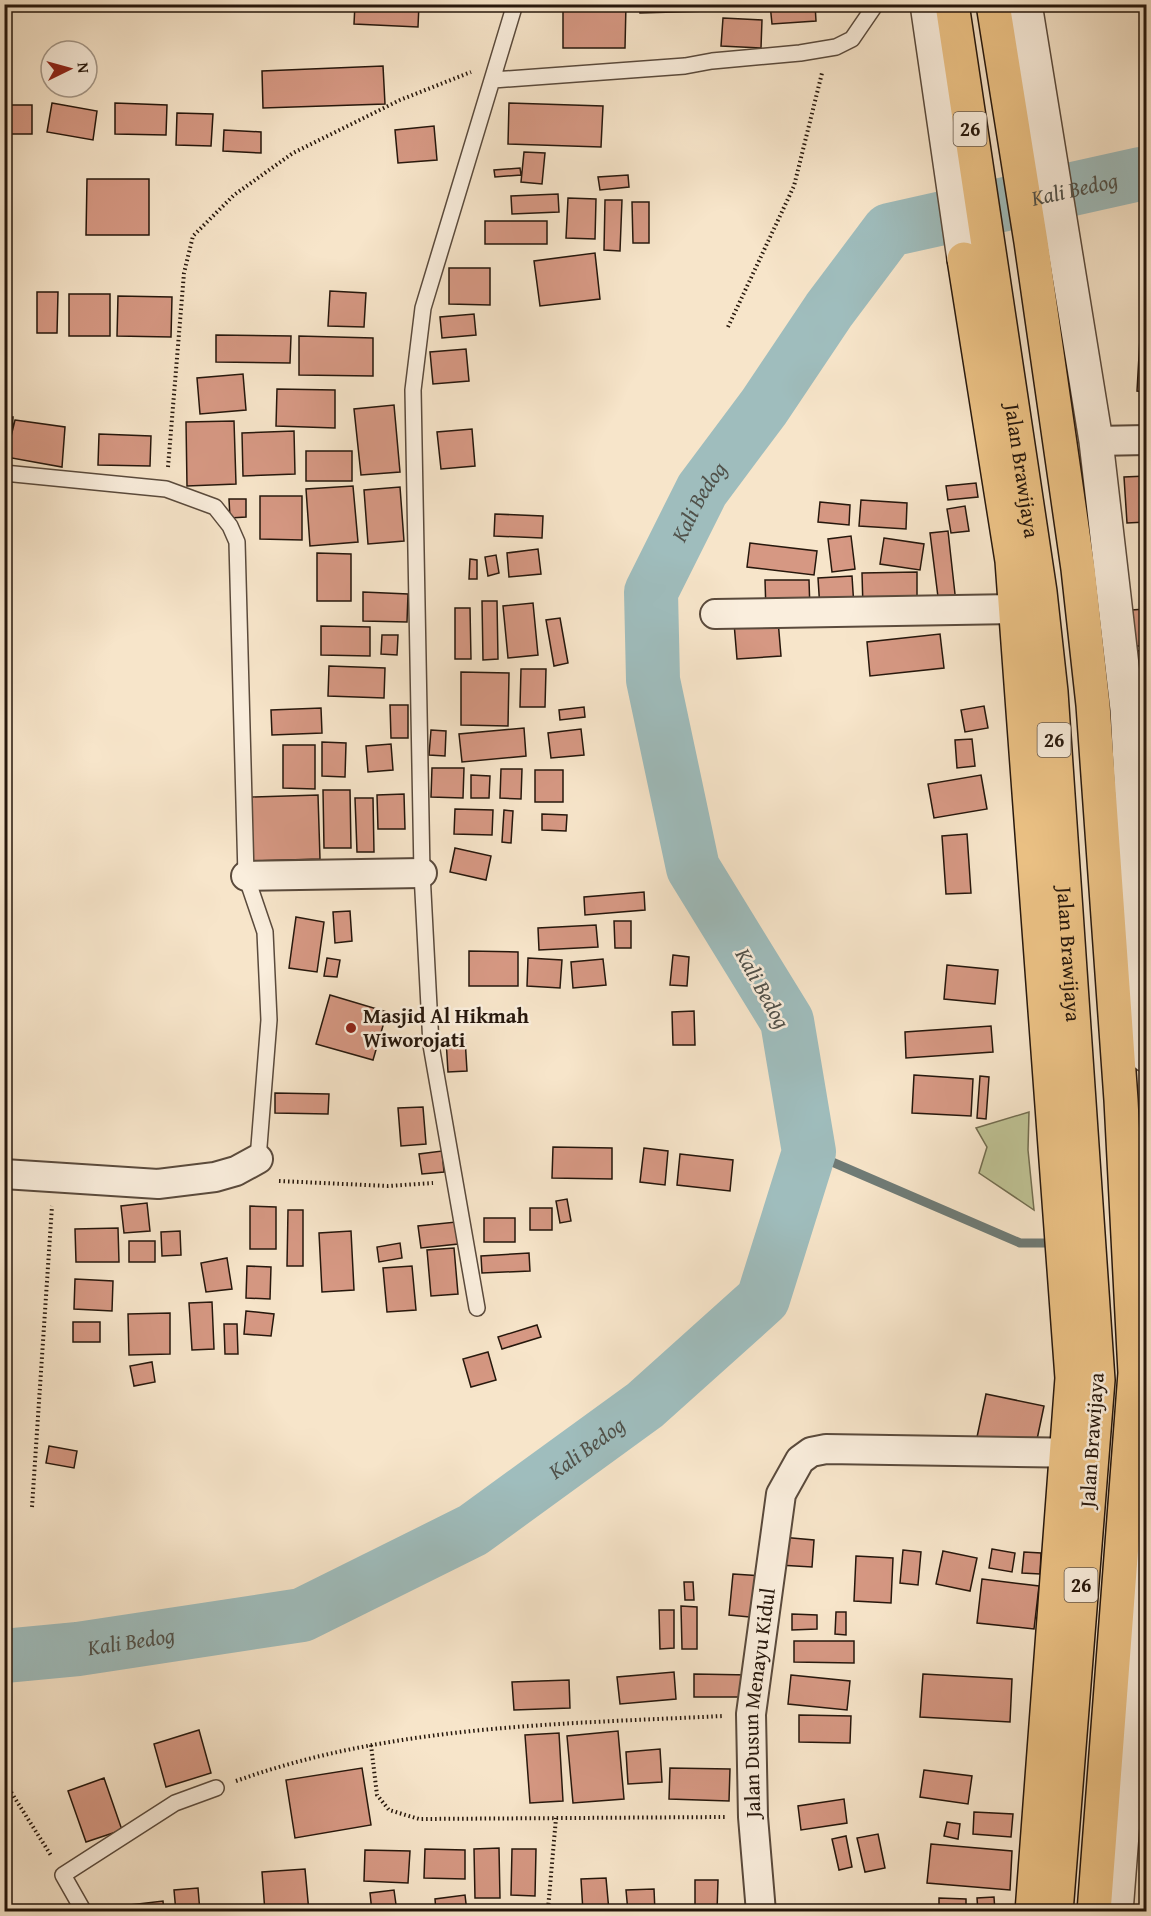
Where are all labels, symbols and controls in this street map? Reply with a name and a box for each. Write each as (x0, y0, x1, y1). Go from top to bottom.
north arrow (39, 39, 99, 99)
text: N (72, 61, 96, 74)
road number: 26 (954, 112, 986, 146)
water label: Kali Bedog (1027, 163, 1121, 214)
street label: Jalan Brawijaya (997, 399, 1048, 540)
water label: Kali Bedog (662, 455, 734, 548)
road number: 26 (1038, 723, 1070, 757)
street label: Jalan Brawijaya (1049, 883, 1089, 1023)
water label: Kali Bedog (727, 941, 798, 1034)
place label: Masjid Al Hikmah Wiworojati (363, 1000, 530, 1055)
marker: Masjid Al Hikmah Wiworojati (344, 1021, 358, 1035)
street label: Jalan Brawijaya (1071, 1371, 1112, 1511)
water label: Kali Bedog (541, 1409, 631, 1487)
road number: 26 (1064, 1568, 1098, 1602)
street label: Jalan Dusun Menayu Kidul (735, 1586, 783, 1821)
water label: Kali Bedog (84, 1619, 177, 1664)

